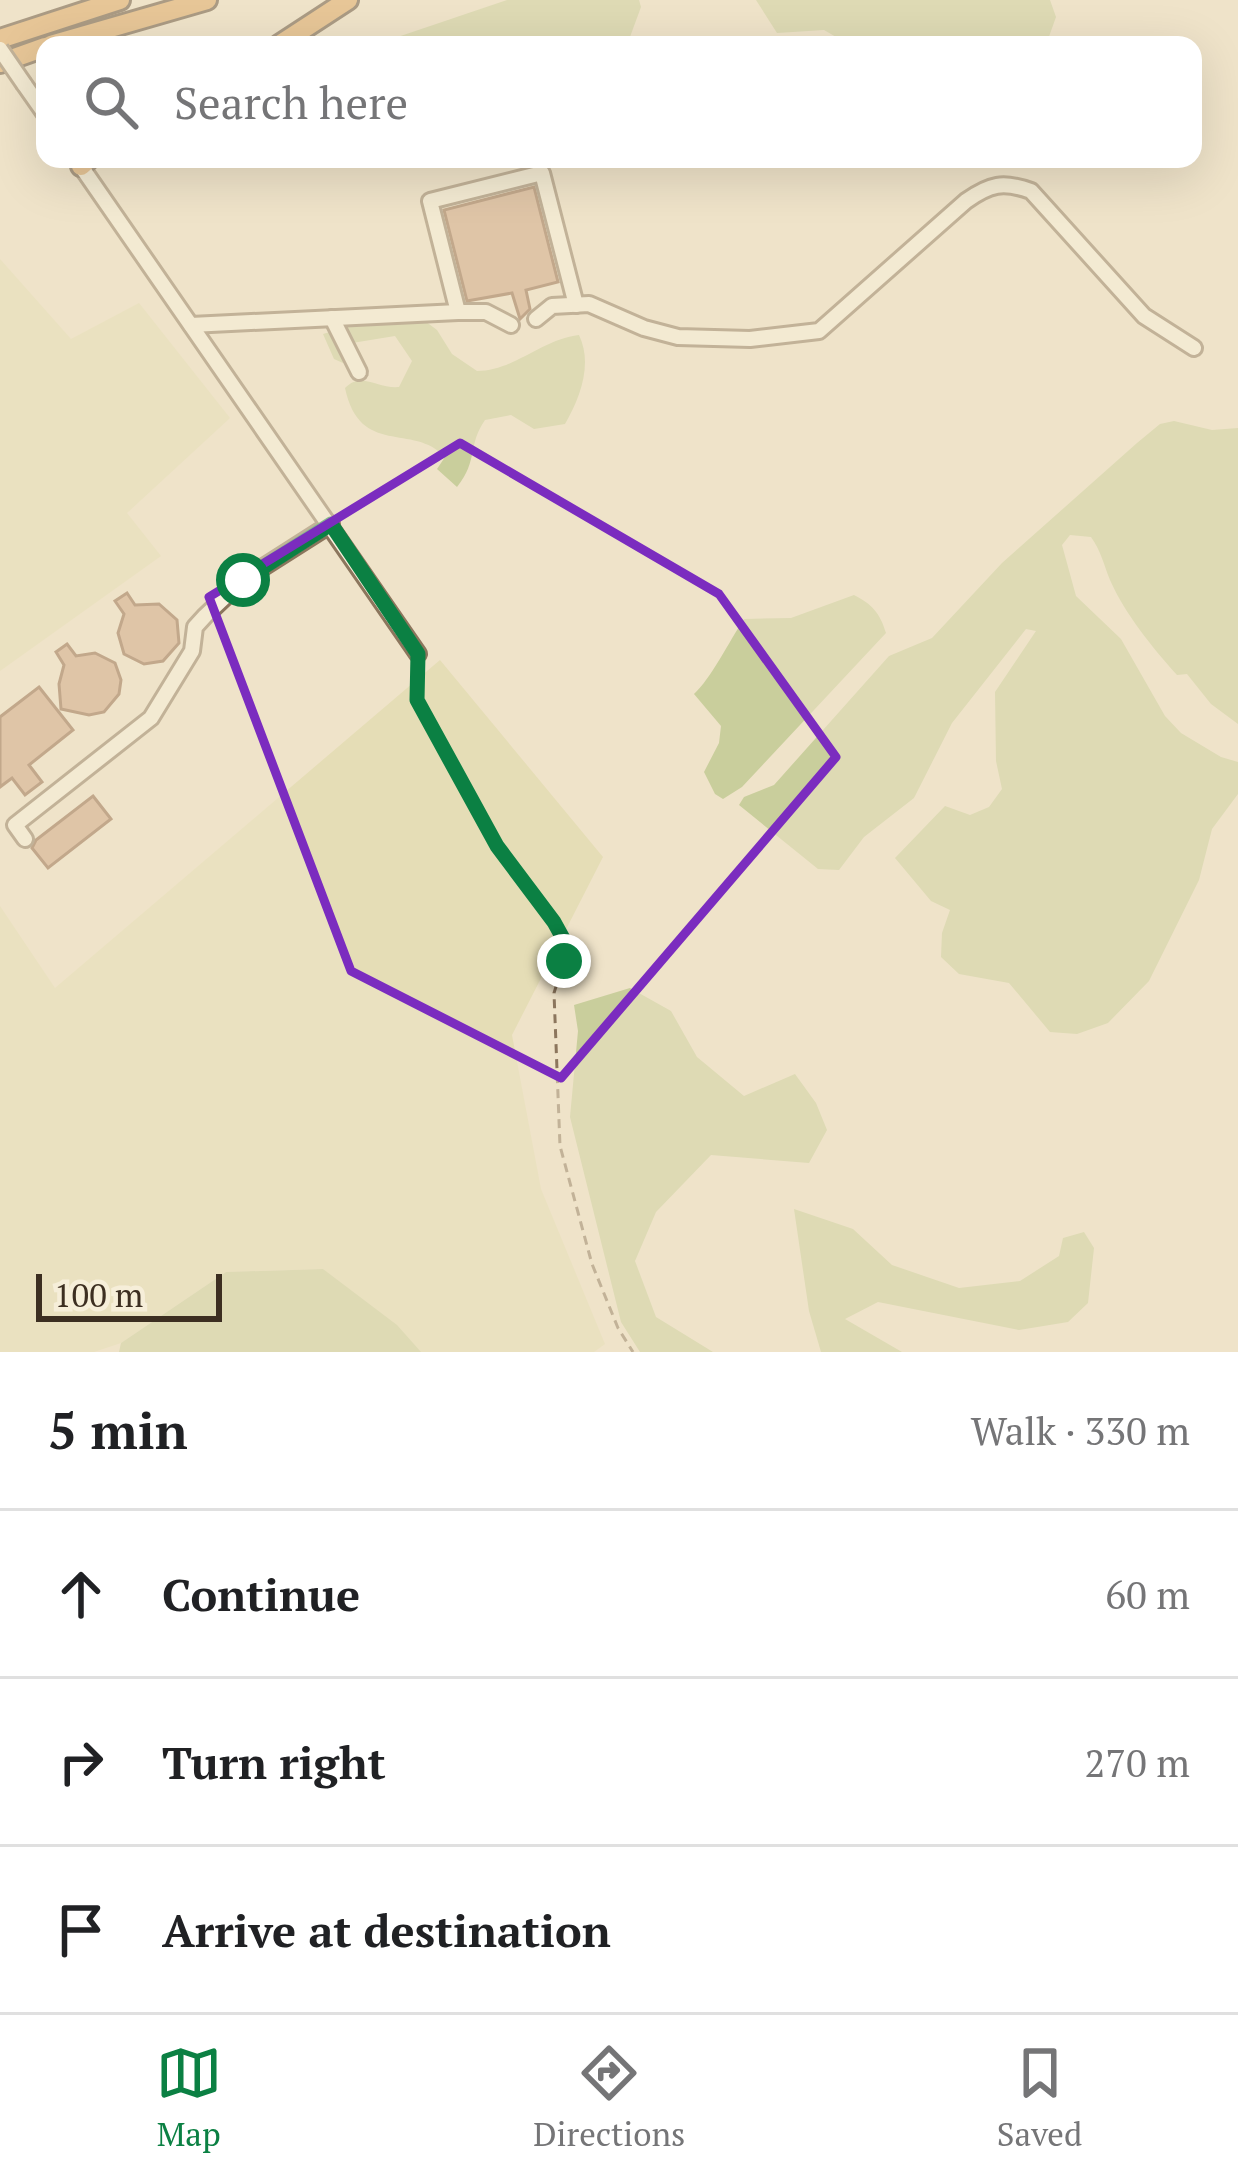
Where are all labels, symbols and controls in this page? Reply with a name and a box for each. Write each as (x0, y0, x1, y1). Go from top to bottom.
search box (36, 36, 1202, 168)
icon: search (78, 69, 144, 135)
text: Search here (174, 72, 408, 132)
route start (216, 553, 270, 607)
route end (537, 934, 591, 988)
scale bar (36, 1268, 222, 1321)
text: 100 m (54, 1273, 143, 1316)
text: 5 min (48, 1396, 188, 1464)
text: Walk · 330 m (971, 1404, 1190, 1456)
icon: ahead (48, 1561, 114, 1627)
text: Continue (162, 1564, 360, 1624)
text: 60 m (1105, 1568, 1190, 1620)
icon: right (48, 1729, 114, 1795)
text: Turn right (162, 1732, 386, 1792)
text: 270 m (1085, 1736, 1190, 1788)
icon: arrive (48, 1897, 114, 1963)
text: Arrive at destination (162, 1900, 611, 1960)
tab: Map (156, 2040, 222, 2155)
tab: Directions (533, 2040, 685, 2155)
tab: Saved (997, 2040, 1082, 2155)

